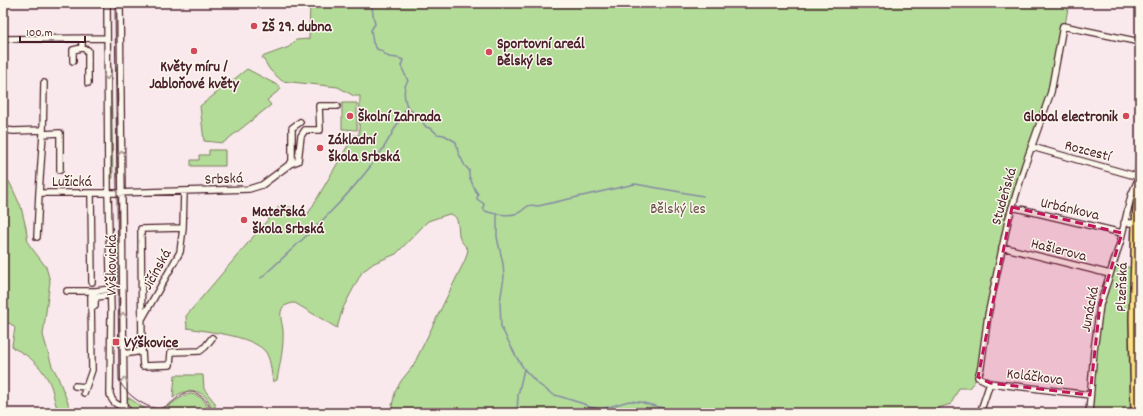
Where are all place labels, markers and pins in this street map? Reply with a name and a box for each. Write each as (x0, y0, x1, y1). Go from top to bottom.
place label: ZŠ 29. dubna (262, 17, 332, 39)
marker: ZŠ 29. dubna (249, 21, 259, 31)
place label: Sportovní areál Bělský les (497, 34, 585, 73)
marker: Květy míru / Jabloňové květy (189, 46, 199, 56)
marker: Sportovní areál Bělský les (484, 47, 494, 57)
place label: Květy míru / Jabloňové květy (149, 57, 240, 96)
place label: Školní Zahrada (358, 107, 442, 129)
place label: Global electronik (1023, 107, 1118, 129)
marker: Školní Zahrada (345, 111, 355, 121)
marker: Global electronik (1121, 111, 1131, 121)
place label: Základní škola Srbská (328, 130, 400, 169)
marker: Základní škola Srbská (315, 143, 325, 153)
place label: Mateřská škola Srbská (252, 202, 324, 241)
marker: Mateřská škola Srbská (239, 215, 249, 225)
place label: Výškovice (124, 333, 179, 355)
marker: Výškovice (111, 337, 121, 347)

